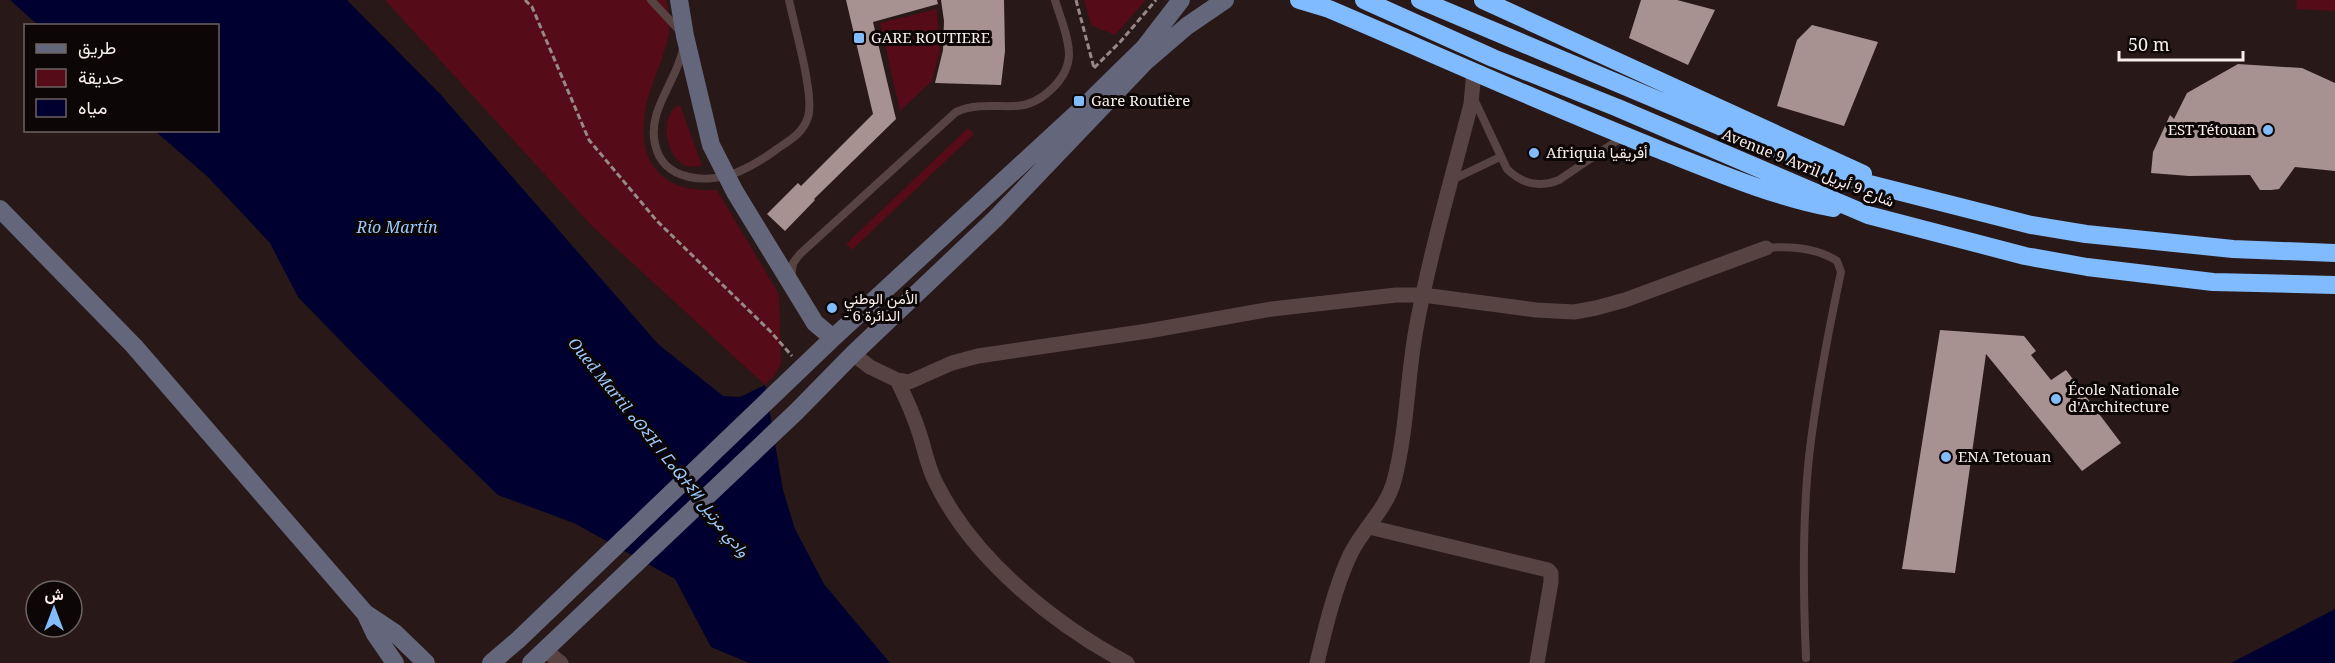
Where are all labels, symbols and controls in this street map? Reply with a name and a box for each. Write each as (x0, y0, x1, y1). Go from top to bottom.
legend (24, 24, 219, 132)
scale bar (2119, 24, 2244, 62)
place label: GARE ROUTIERE (871, 27, 990, 47)
marker: GARE ROUTIERE (852, 31, 866, 45)
text: 50 m (2128, 32, 2170, 56)
text: طريق (78, 35, 116, 59)
text: حديقة (78, 65, 124, 89)
place label: Gare Routière (1091, 90, 1190, 110)
marker: Gare Routière (1072, 94, 1086, 108)
text: مياه (78, 95, 107, 119)
place label: EST Tétouan (2168, 119, 2256, 139)
street label: Avenue 9 Avril شارع 9 أبريل (1719, 123, 1898, 213)
marker: EST Tétouan (2261, 123, 2275, 137)
place label: Afriquia أفريقيا (1546, 142, 1648, 162)
marker: Afriquia أفريقيا (1527, 146, 1541, 160)
water label: Río Martín (356, 216, 438, 238)
place label: الأمن الوطني - الدائرة 6 (844, 288, 918, 325)
marker: الأمن الوطني - الدائرة 6 (825, 301, 839, 315)
water label: Oued Martil ⴰⵙⵉⴼ ⵏ ⵎⴰⵕⵜⵉⵍ وادي مرتيل (561, 332, 755, 563)
place label: École Nationale d'Architecture (2068, 379, 2179, 416)
marker: École Nationale d'Architecture (2049, 392, 2063, 406)
place label: ENA Tetouan (1958, 446, 2052, 466)
marker: ENA Tetouan (1939, 450, 1953, 464)
north arrow (24, 579, 84, 639)
text: ش (44, 583, 64, 605)

